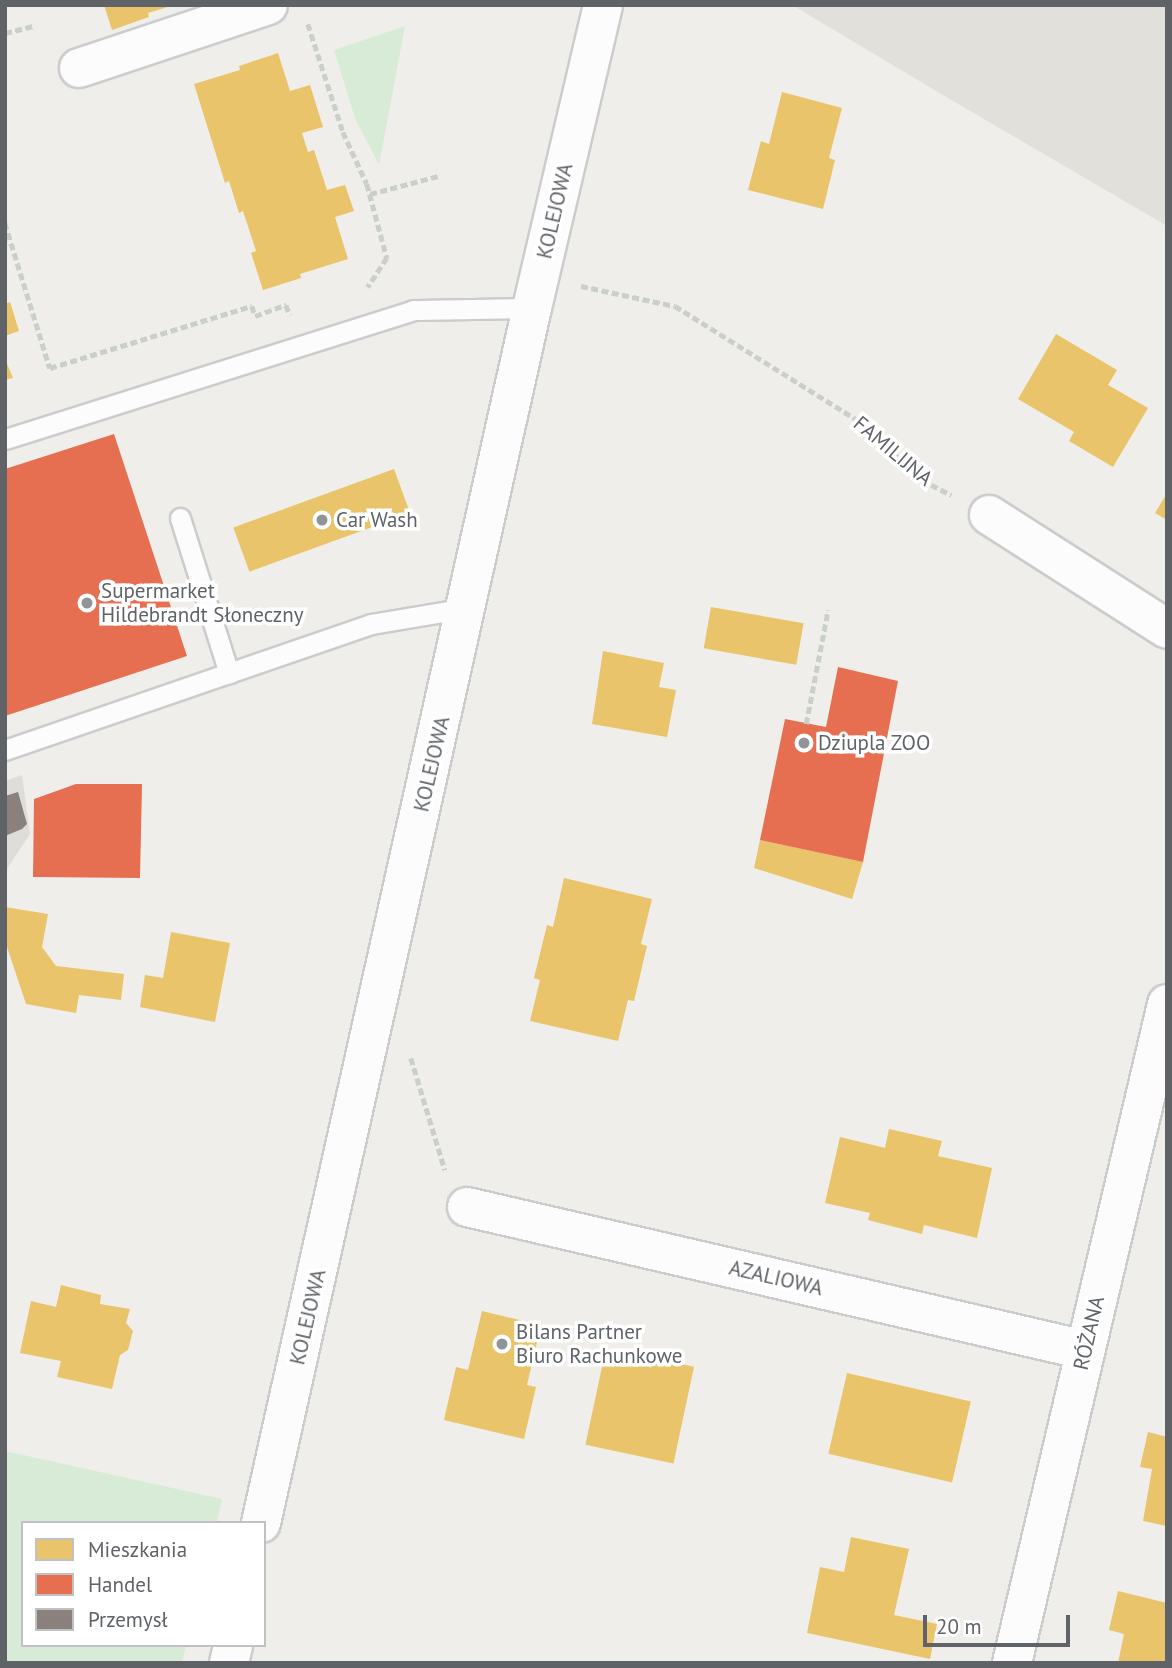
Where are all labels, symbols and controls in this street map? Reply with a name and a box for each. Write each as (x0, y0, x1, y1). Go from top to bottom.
street label: KOLEJOWA (532, 161, 578, 261)
street label: FAMILIJNA (848, 411, 938, 491)
place label: Car Wash (336, 507, 418, 533)
marker: Car Wash (314, 512, 330, 528)
place label: Supermarket Hildebrandt Słoneczny (101, 578, 304, 628)
marker: Supermarket Hildebrandt Słoneczny (79, 595, 95, 611)
street label: KOLEJOWA (409, 714, 455, 814)
place label: Dziupla ZOO (818, 730, 931, 756)
marker: Dziupla ZOO (796, 735, 812, 751)
street label: AZALIOWA (727, 1255, 825, 1301)
street label: KOLEJOWA (285, 1267, 331, 1367)
street label: RÓŻANA (1068, 1294, 1110, 1372)
place label: Bilans Partner Biuro Rachunkowe (516, 1319, 682, 1369)
marker: Bilans Partner Biuro Rachunkowe (494, 1336, 510, 1352)
legend (21, 1521, 266, 1647)
text: Mieszkania (88, 1536, 187, 1563)
text: Handel (88, 1571, 152, 1598)
scale bar (927, 1602, 1074, 1646)
text: Przemysł (88, 1606, 168, 1633)
text: 20 m (936, 1613, 982, 1640)

